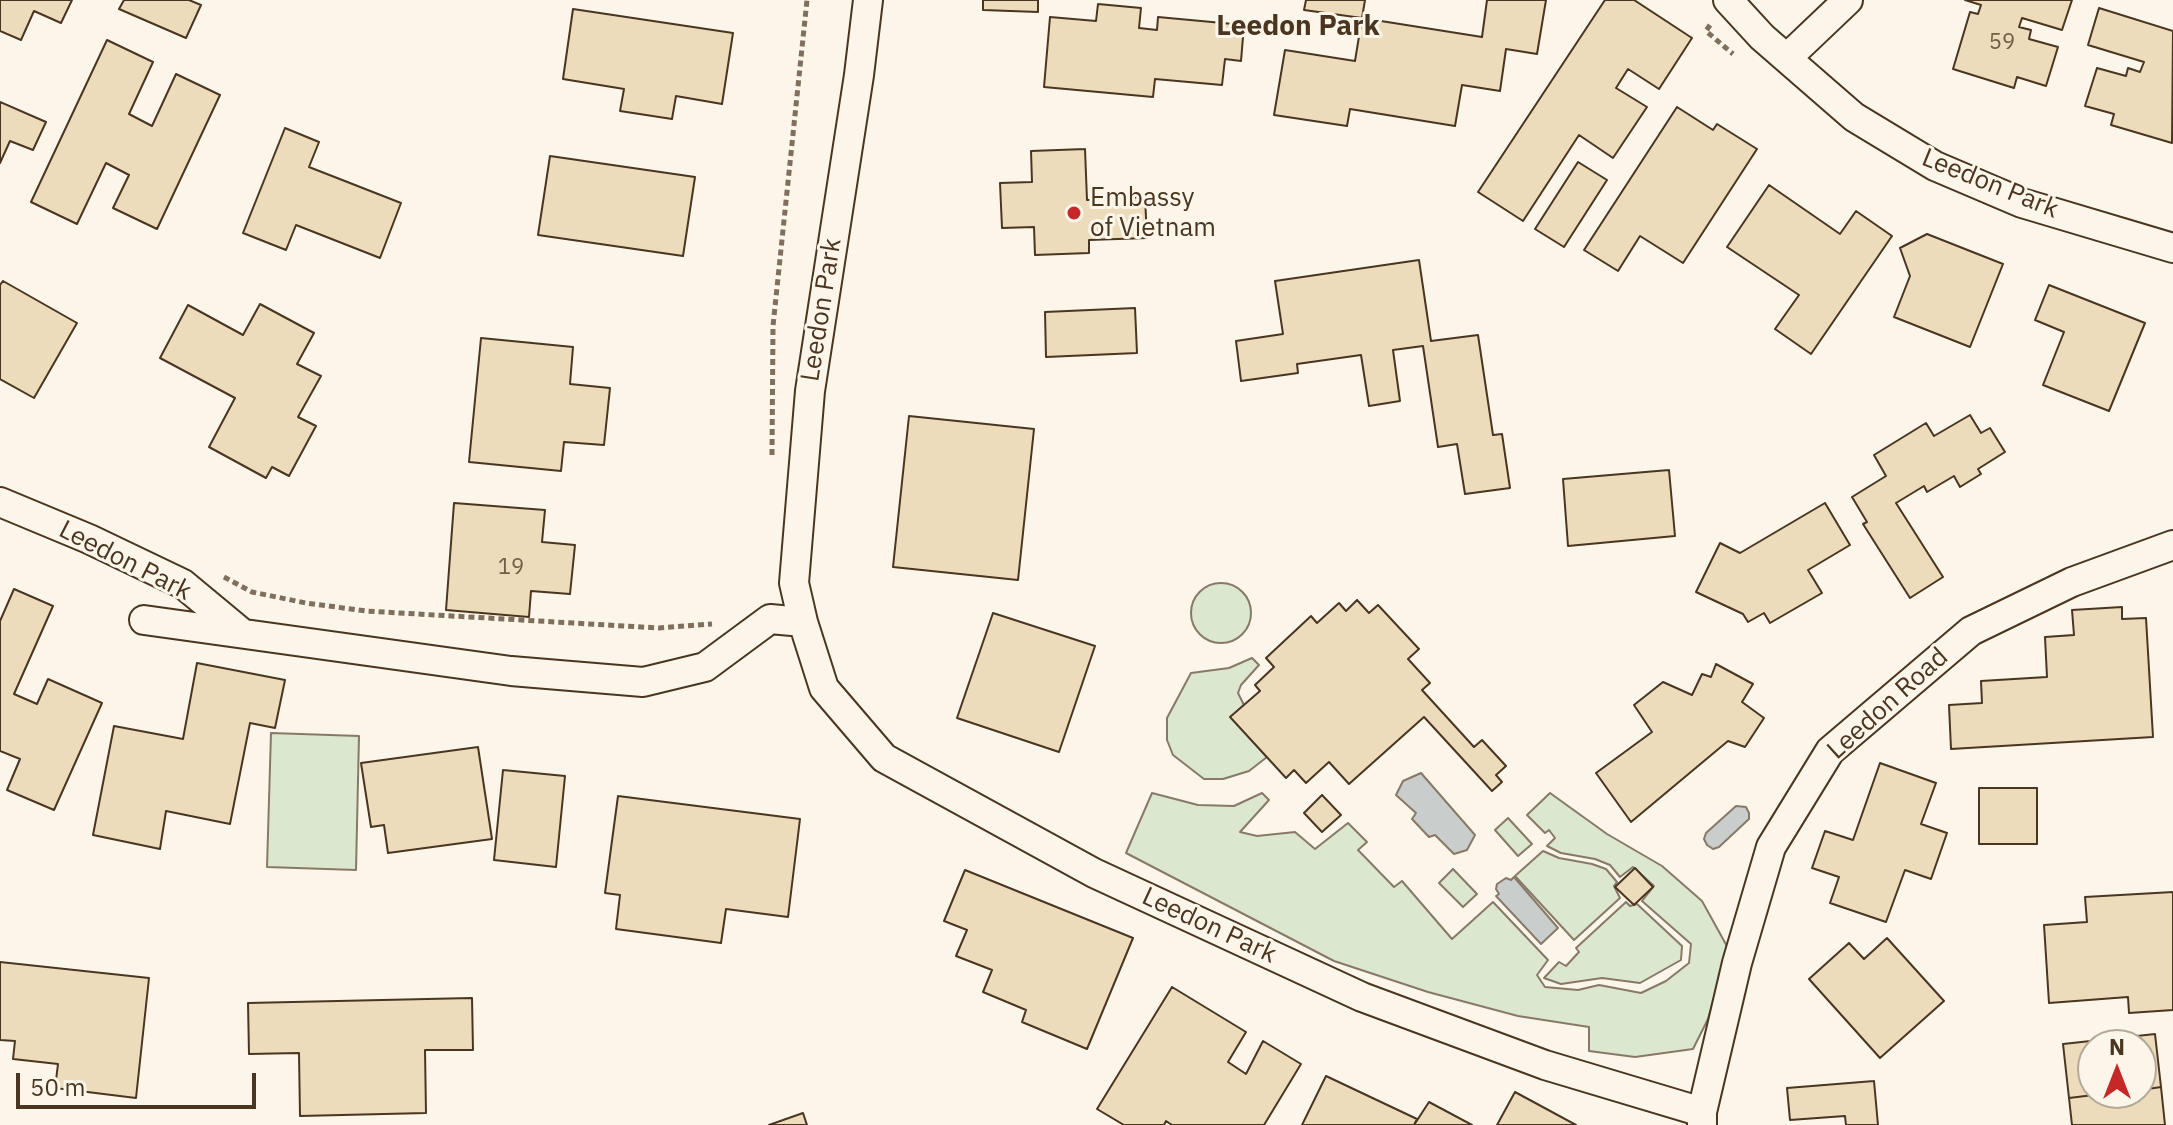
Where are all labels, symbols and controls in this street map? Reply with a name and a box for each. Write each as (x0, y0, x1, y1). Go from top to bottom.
district label: Leedon Park (1216, 10, 1380, 44)
house number: 59 (1989, 30, 2015, 56)
street label: Leedon Park (1917, 142, 2063, 226)
place label: Embassy of Vietnam (1090, 182, 1216, 244)
marker: Embassy of Vietnam (1065, 204, 1083, 222)
street label: Leedon Park (795, 236, 849, 384)
street label: Leedon Park (54, 514, 196, 608)
house number: 19 (498, 555, 524, 581)
street label: Leedon Road (1821, 642, 1955, 766)
street label: Leedon Park (1137, 881, 1281, 971)
north arrow (2077, 1029, 2157, 1109)
text: N (2109, 1032, 2125, 1061)
scale bar (20, 1057, 260, 1107)
text: 50 m (30, 1071, 85, 1103)

